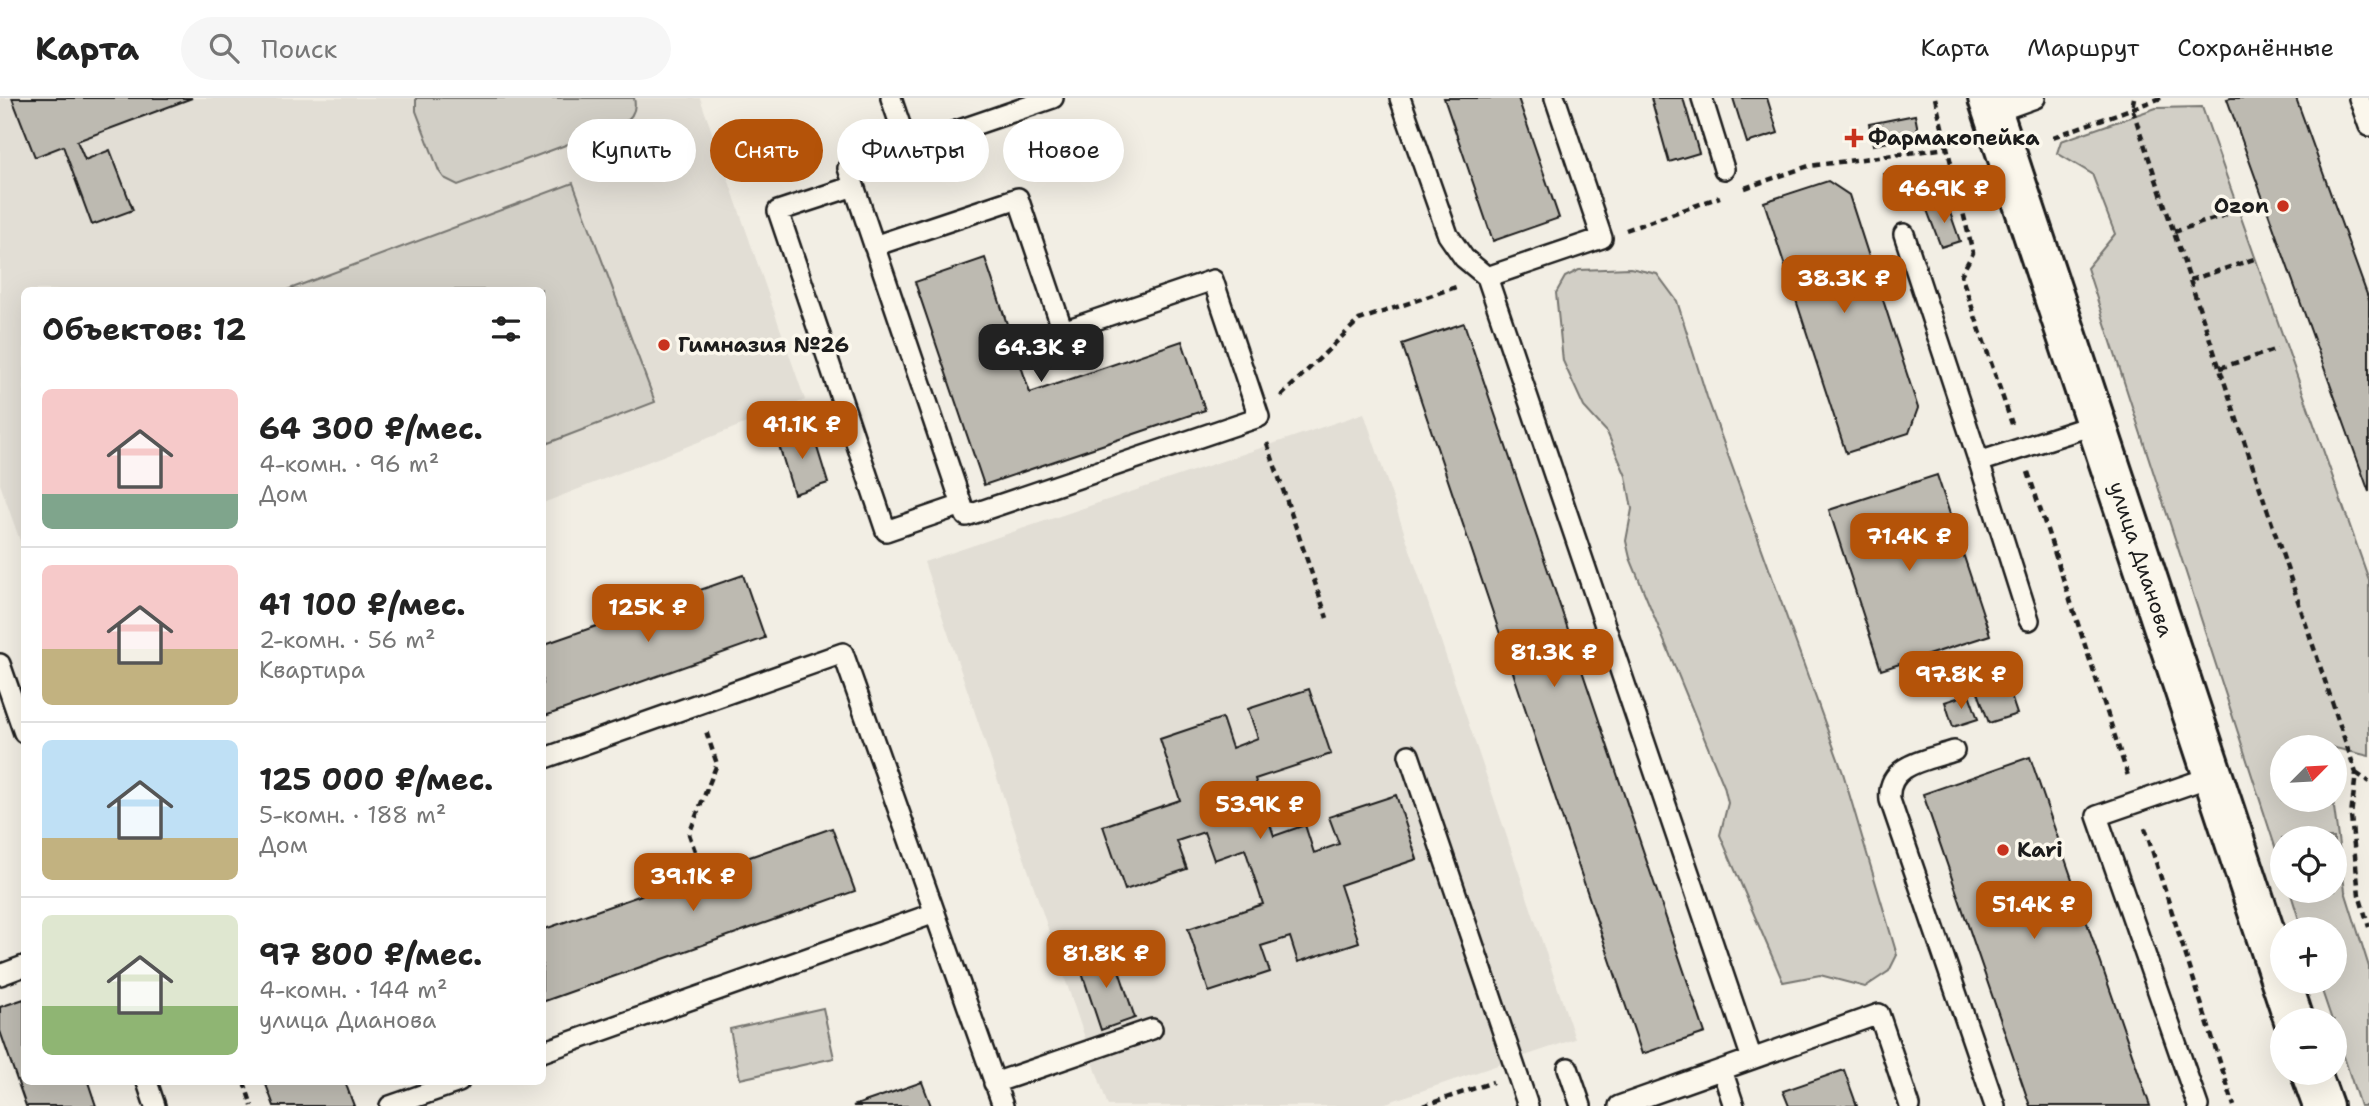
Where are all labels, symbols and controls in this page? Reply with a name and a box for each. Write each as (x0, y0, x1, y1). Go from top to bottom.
search box (181, 17, 671, 80)
text: Карта (35, 26, 139, 71)
icon: search (205, 29, 243, 67)
text: Поиск (261, 31, 337, 66)
text: Карта (1921, 32, 1989, 64)
text: Маршрут (2027, 32, 2139, 64)
text: Сохранённые (2177, 32, 2334, 64)
chip: Купить (567, 119, 696, 182)
chip: Снять (710, 119, 823, 182)
chip: Фильтры (837, 119, 989, 182)
chip: Новое (1003, 119, 1124, 182)
place label: Фармакопейка (1868, 124, 2040, 152)
marker: Фармакопейка (1846, 130, 1862, 146)
pin: 46.9K ₽ (1879, 166, 2009, 225)
text: 46.9K ₽ (1898, 173, 1990, 203)
place label: Ozon (2214, 192, 2269, 220)
marker: Ozon (2275, 198, 2291, 214)
pin: 38.3K ₽ (1779, 256, 1909, 315)
text: 38.3K ₽ (1797, 263, 1891, 293)
text: Объектов: 12 (42, 309, 246, 350)
icon: filters (487, 310, 525, 348)
pin: 64.3K ₽ (976, 324, 1106, 384)
place label: Гимназия №26 (678, 331, 849, 359)
text: 64.3K ₽ (995, 332, 1087, 362)
marker: Гимназия №26 (656, 337, 672, 353)
pin: 41.1K ₽ (737, 402, 867, 461)
text: 64 300 ₽/мес. (259, 408, 483, 449)
text: 41.1K ₽ (763, 409, 841, 439)
icon: home (98, 417, 182, 501)
text: 4-комн. · 96 m² (259, 449, 439, 479)
street label: улица Дианова (2102, 478, 2180, 641)
text: Дом (259, 479, 308, 509)
pin: 71.4K ₽ (1844, 514, 1974, 573)
text: 71.4K ₽ (1866, 521, 1952, 551)
text: 41 100 ₽/мес. (259, 584, 466, 625)
pin: 125K ₽ (591, 584, 705, 644)
text: 125K ₽ (608, 592, 688, 622)
icon: home (98, 593, 182, 677)
text: 2-комн. · 56 m² (259, 625, 436, 655)
pin: 81.3K ₽ (1489, 630, 1619, 689)
text: 81.3K ₽ (1510, 637, 1598, 667)
pin: 97.8K ₽ (1896, 652, 2026, 711)
text: Квартира (259, 655, 365, 685)
text: 97.8K ₽ (1915, 659, 2007, 689)
north arrow (2270, 735, 2347, 812)
map controls (2270, 735, 2347, 1085)
text: 125 000 ₽/мес. (259, 759, 493, 800)
icon: home (98, 768, 182, 852)
pin: 53.9K ₽ (1195, 782, 1325, 841)
text: 53.9K ₽ (1216, 789, 1304, 819)
text: 5-комн. · 188 m² (259, 800, 446, 830)
button: locate (2270, 826, 2347, 903)
text: Дом (259, 830, 308, 860)
place label: Kari (2017, 836, 2063, 864)
marker: Kari (1995, 842, 2011, 858)
pin: 39.1K ₽ (628, 854, 758, 913)
text: 39.1K ₽ (650, 861, 736, 891)
pin: 51.4K ₽ (1969, 882, 2099, 941)
text: 51.4K ₽ (1992, 889, 2076, 919)
button: + (2270, 917, 2347, 994)
pin: 81.8K ₽ (1041, 930, 1171, 990)
text: 97 800 ₽/мес. (259, 934, 482, 975)
text: 81.8K ₽ (1062, 938, 1150, 968)
icon: home (98, 943, 182, 1027)
text: 4-комн. · 144 m² (259, 975, 448, 1005)
text: улица Дианова (259, 1005, 436, 1035)
button: − (2270, 1008, 2347, 1085)

